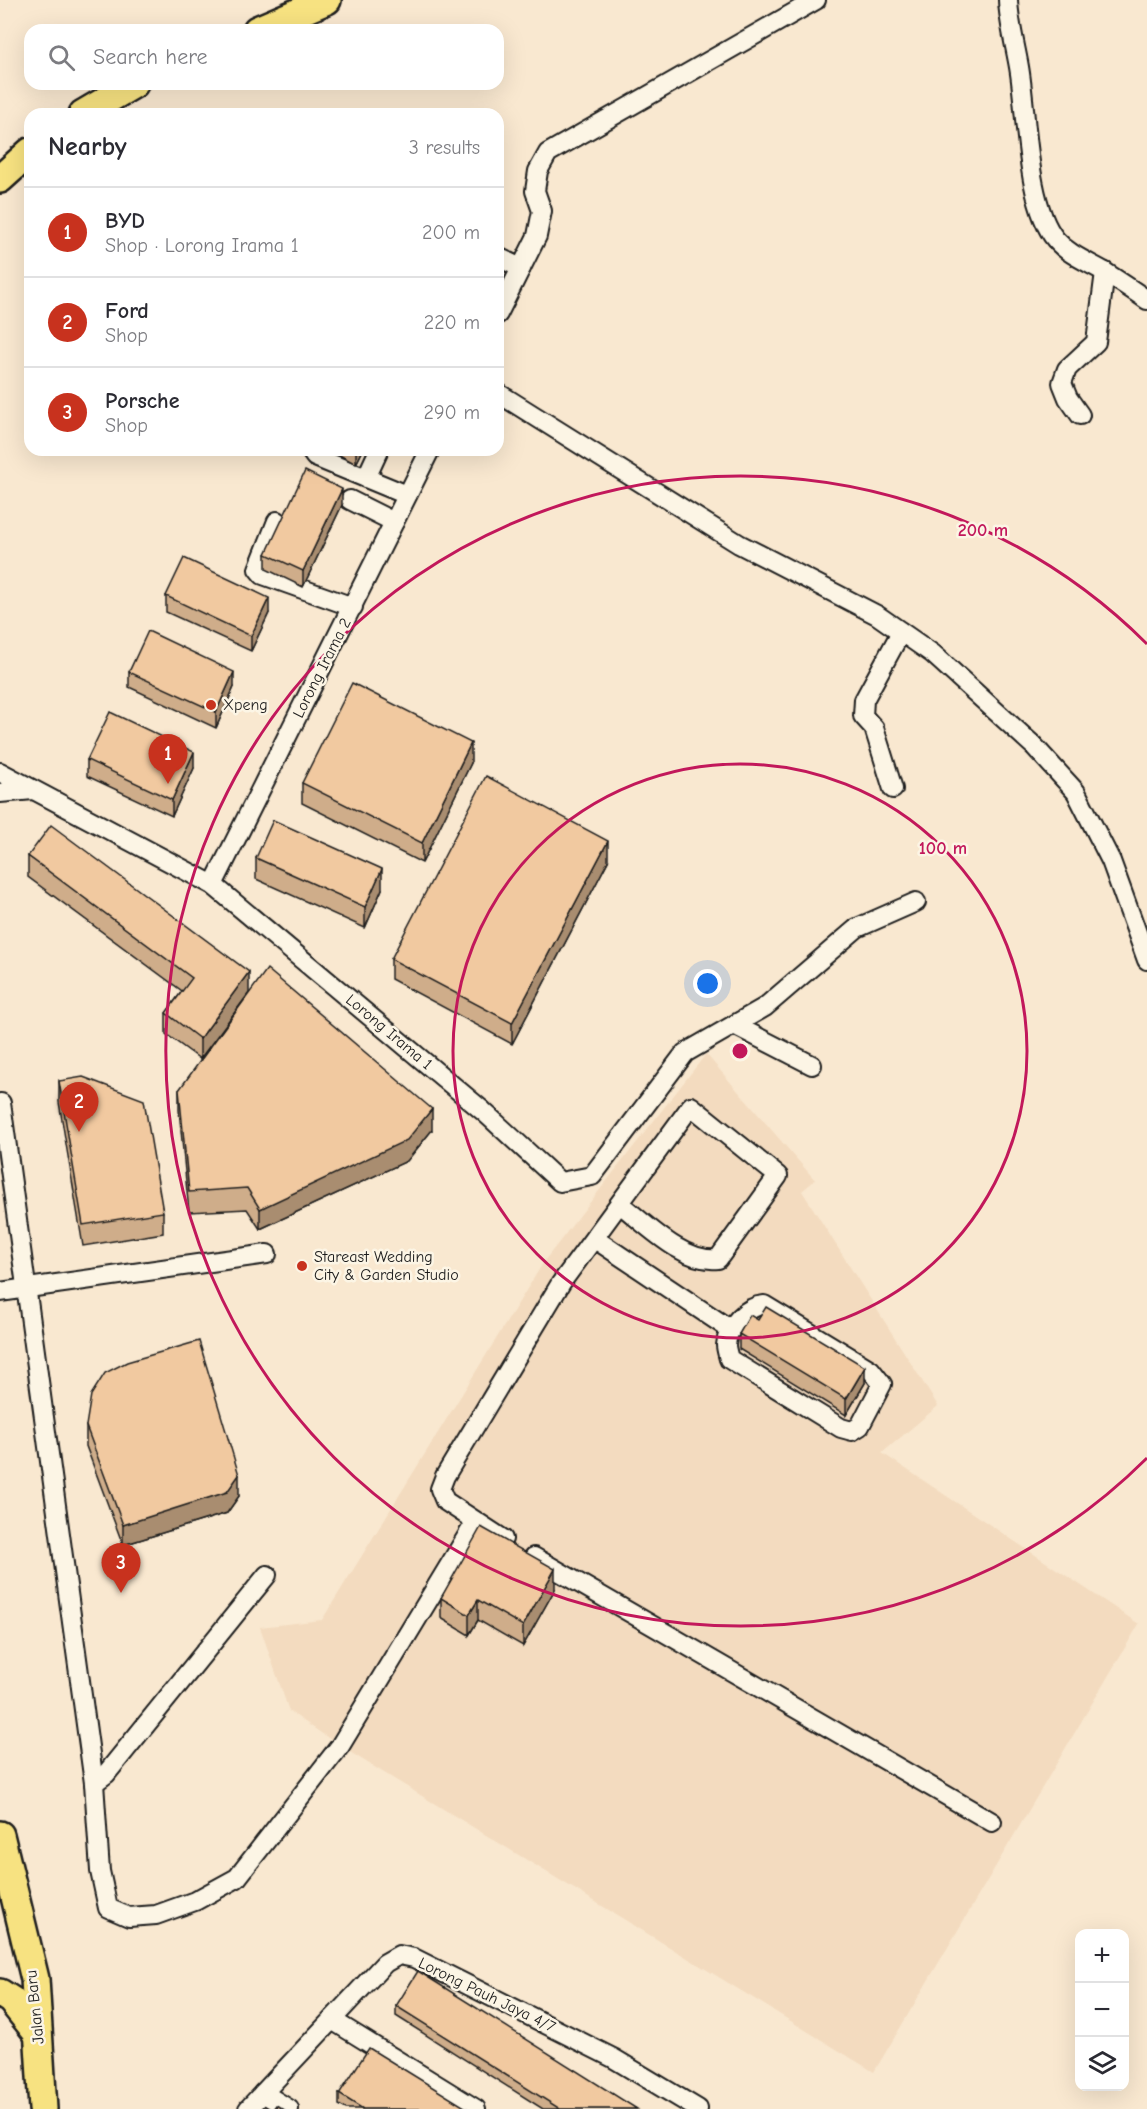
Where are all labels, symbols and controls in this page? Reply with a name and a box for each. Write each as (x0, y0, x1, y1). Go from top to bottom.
search box (24, 24, 504, 90)
icon: search (45, 41, 78, 74)
text: Search here (93, 44, 208, 70)
text: Nearby (48, 132, 127, 162)
text: 3 results (409, 136, 480, 159)
text: BYD (105, 208, 145, 234)
text: 1 (64, 221, 71, 244)
text: 200 m (422, 221, 480, 244)
text: Shop · Lorong Irama 1 (105, 234, 299, 257)
text: Ford (105, 298, 149, 324)
text: 2 (63, 311, 72, 334)
text: 220 m (424, 311, 480, 334)
text: Shop (105, 324, 148, 347)
text: Porsche (105, 388, 180, 414)
text: 3 (63, 401, 72, 424)
text: 290 m (424, 401, 480, 424)
text: Shop (105, 414, 148, 437)
text: 200 m (958, 520, 1008, 541)
street label: Lorong Irama 2 (289, 615, 355, 721)
place label: Xpeng (223, 696, 268, 714)
marker: Xpeng (204, 698, 218, 712)
pin: 1 (148, 734, 188, 784)
text: 100 m (919, 838, 967, 859)
your location (693, 969, 722, 998)
street label: Lorong Irama 1 (342, 991, 436, 1073)
centre of rings (730, 1041, 750, 1061)
pin: 2 (60, 1082, 98, 1132)
place label: Stareast Wedding City & Garden Studio (314, 1248, 459, 1284)
marker: Stareast Wedding City & Garden Studio (295, 1259, 309, 1273)
pin: 3 (102, 1544, 140, 1593)
map controls (1075, 1929, 1129, 2091)
button: + (1075, 1929, 1129, 1983)
street label: Lorong Pauh Jaya 4/7 (415, 1954, 559, 2036)
street label: Jalan Baru (22, 1969, 48, 2045)
button: − (1075, 1983, 1129, 2037)
button: layers (1075, 2037, 1129, 2091)

